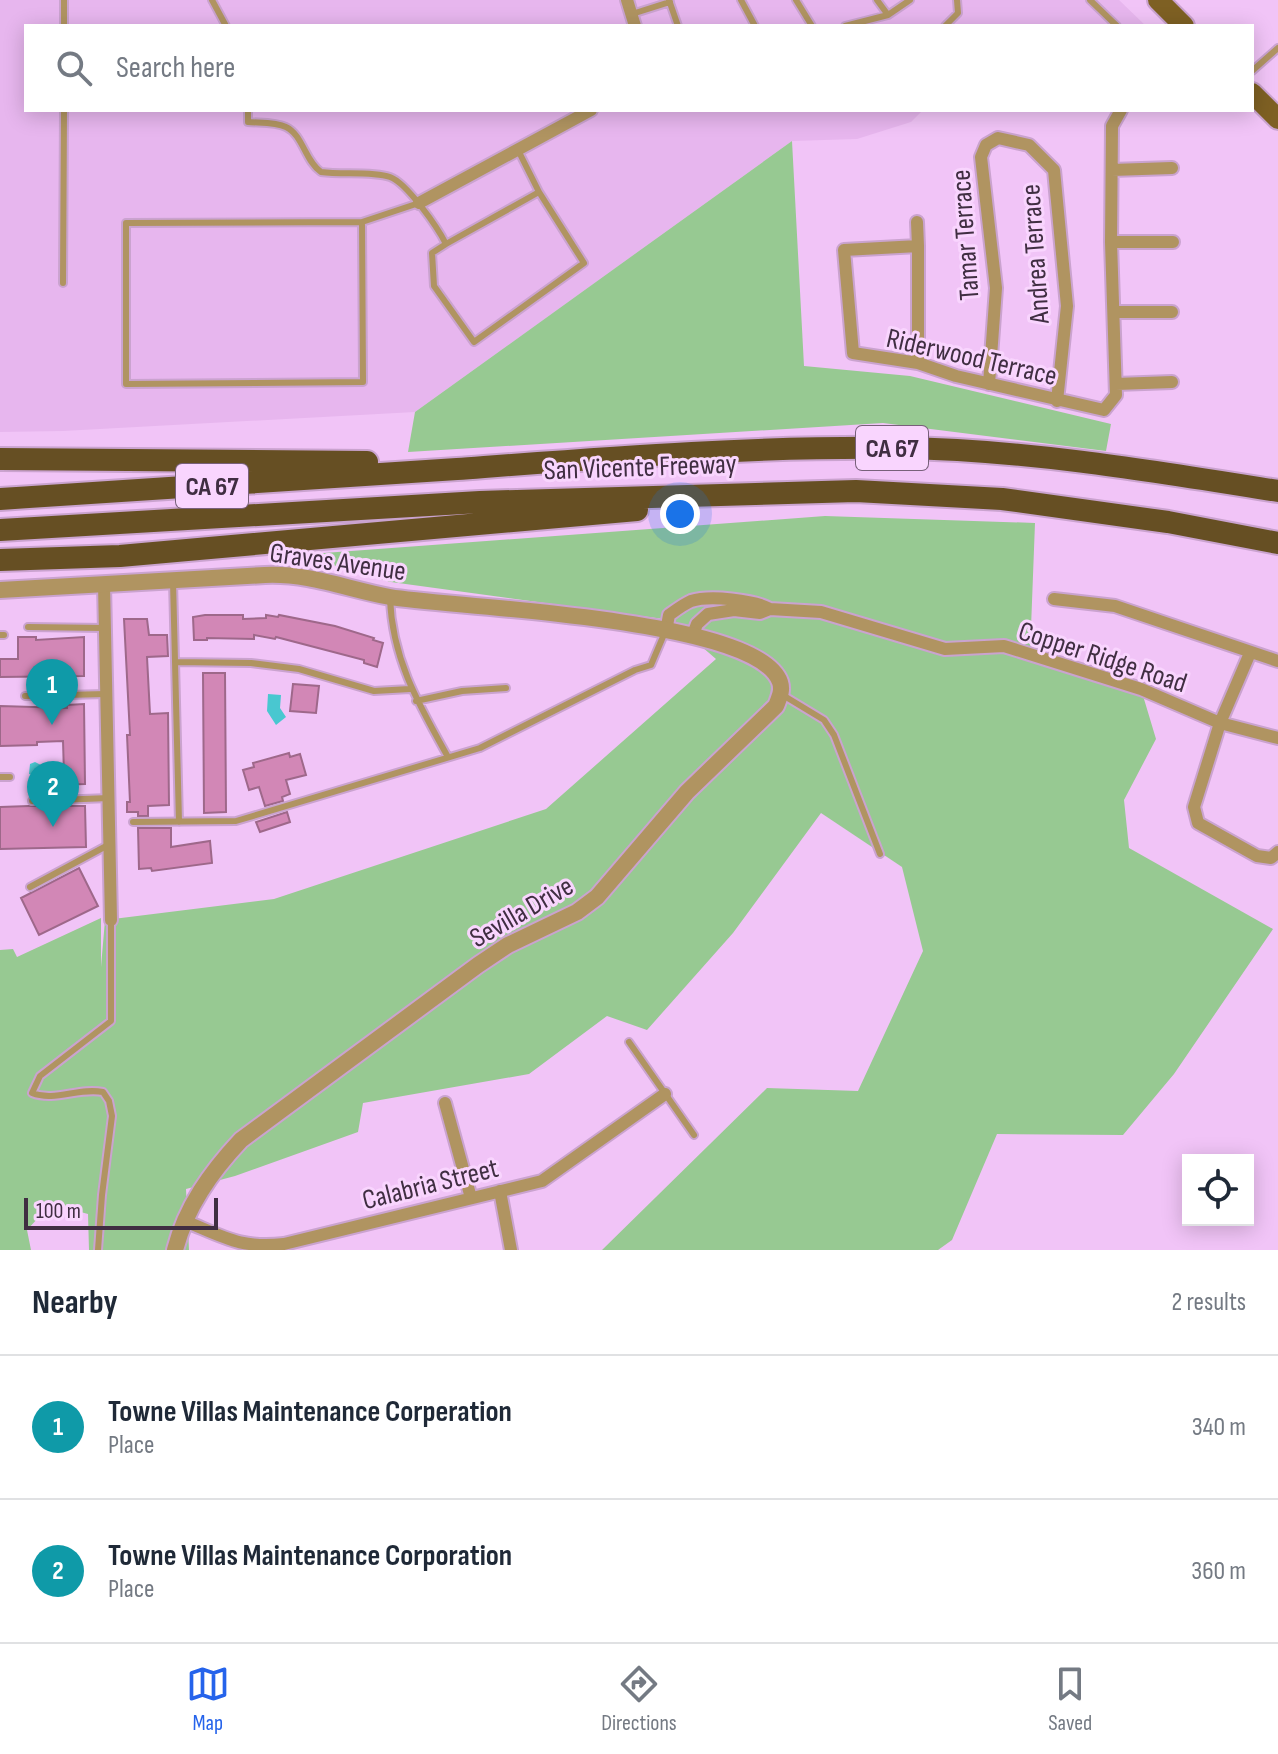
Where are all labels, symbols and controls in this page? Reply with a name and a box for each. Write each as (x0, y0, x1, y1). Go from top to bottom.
search box (24, 24, 1254, 112)
icon: search (52, 46, 96, 90)
text: Search here (116, 50, 235, 86)
street label: Tamar Terrace (944, 168, 987, 301)
street label: Andrea Terrace (1014, 183, 1057, 326)
street label: Riderwood Terrace (883, 322, 1060, 393)
road number: CA 67 (856, 426, 928, 470)
street label: San Vicente Freeway (543, 448, 737, 487)
road number: CA 67 (176, 464, 248, 508)
your location (660, 494, 700, 534)
street label: Graves Avenue (268, 537, 408, 588)
street label: Copper Ridge Road (1014, 615, 1191, 700)
pin: 1 (26, 659, 78, 725)
pin: 2 (27, 761, 79, 827)
street label: Sevilla Drive (464, 870, 579, 955)
street label: Calabria Street (359, 1152, 502, 1217)
map controls (1182, 1154, 1254, 1226)
button: locate (1182, 1154, 1254, 1226)
scale bar (24, 1194, 218, 1230)
text: 100 m (36, 1198, 81, 1225)
text: Nearby (32, 1282, 118, 1323)
text: 2 results (1172, 1287, 1246, 1318)
text: Towne Villas Maintenance Corperation (108, 1394, 512, 1430)
text: 1 (53, 1412, 63, 1443)
text: 340 m (1192, 1412, 1246, 1443)
text: Place (108, 1430, 155, 1461)
text: Towne Villas Maintenance Corporation (108, 1538, 512, 1574)
text: 2 (52, 1556, 64, 1587)
text: 360 m (1191, 1556, 1246, 1587)
text: Place (108, 1574, 155, 1605)
tab: Map (186, 1662, 230, 1737)
tab: Directions (601, 1662, 677, 1737)
tab: Saved (1048, 1662, 1092, 1737)

